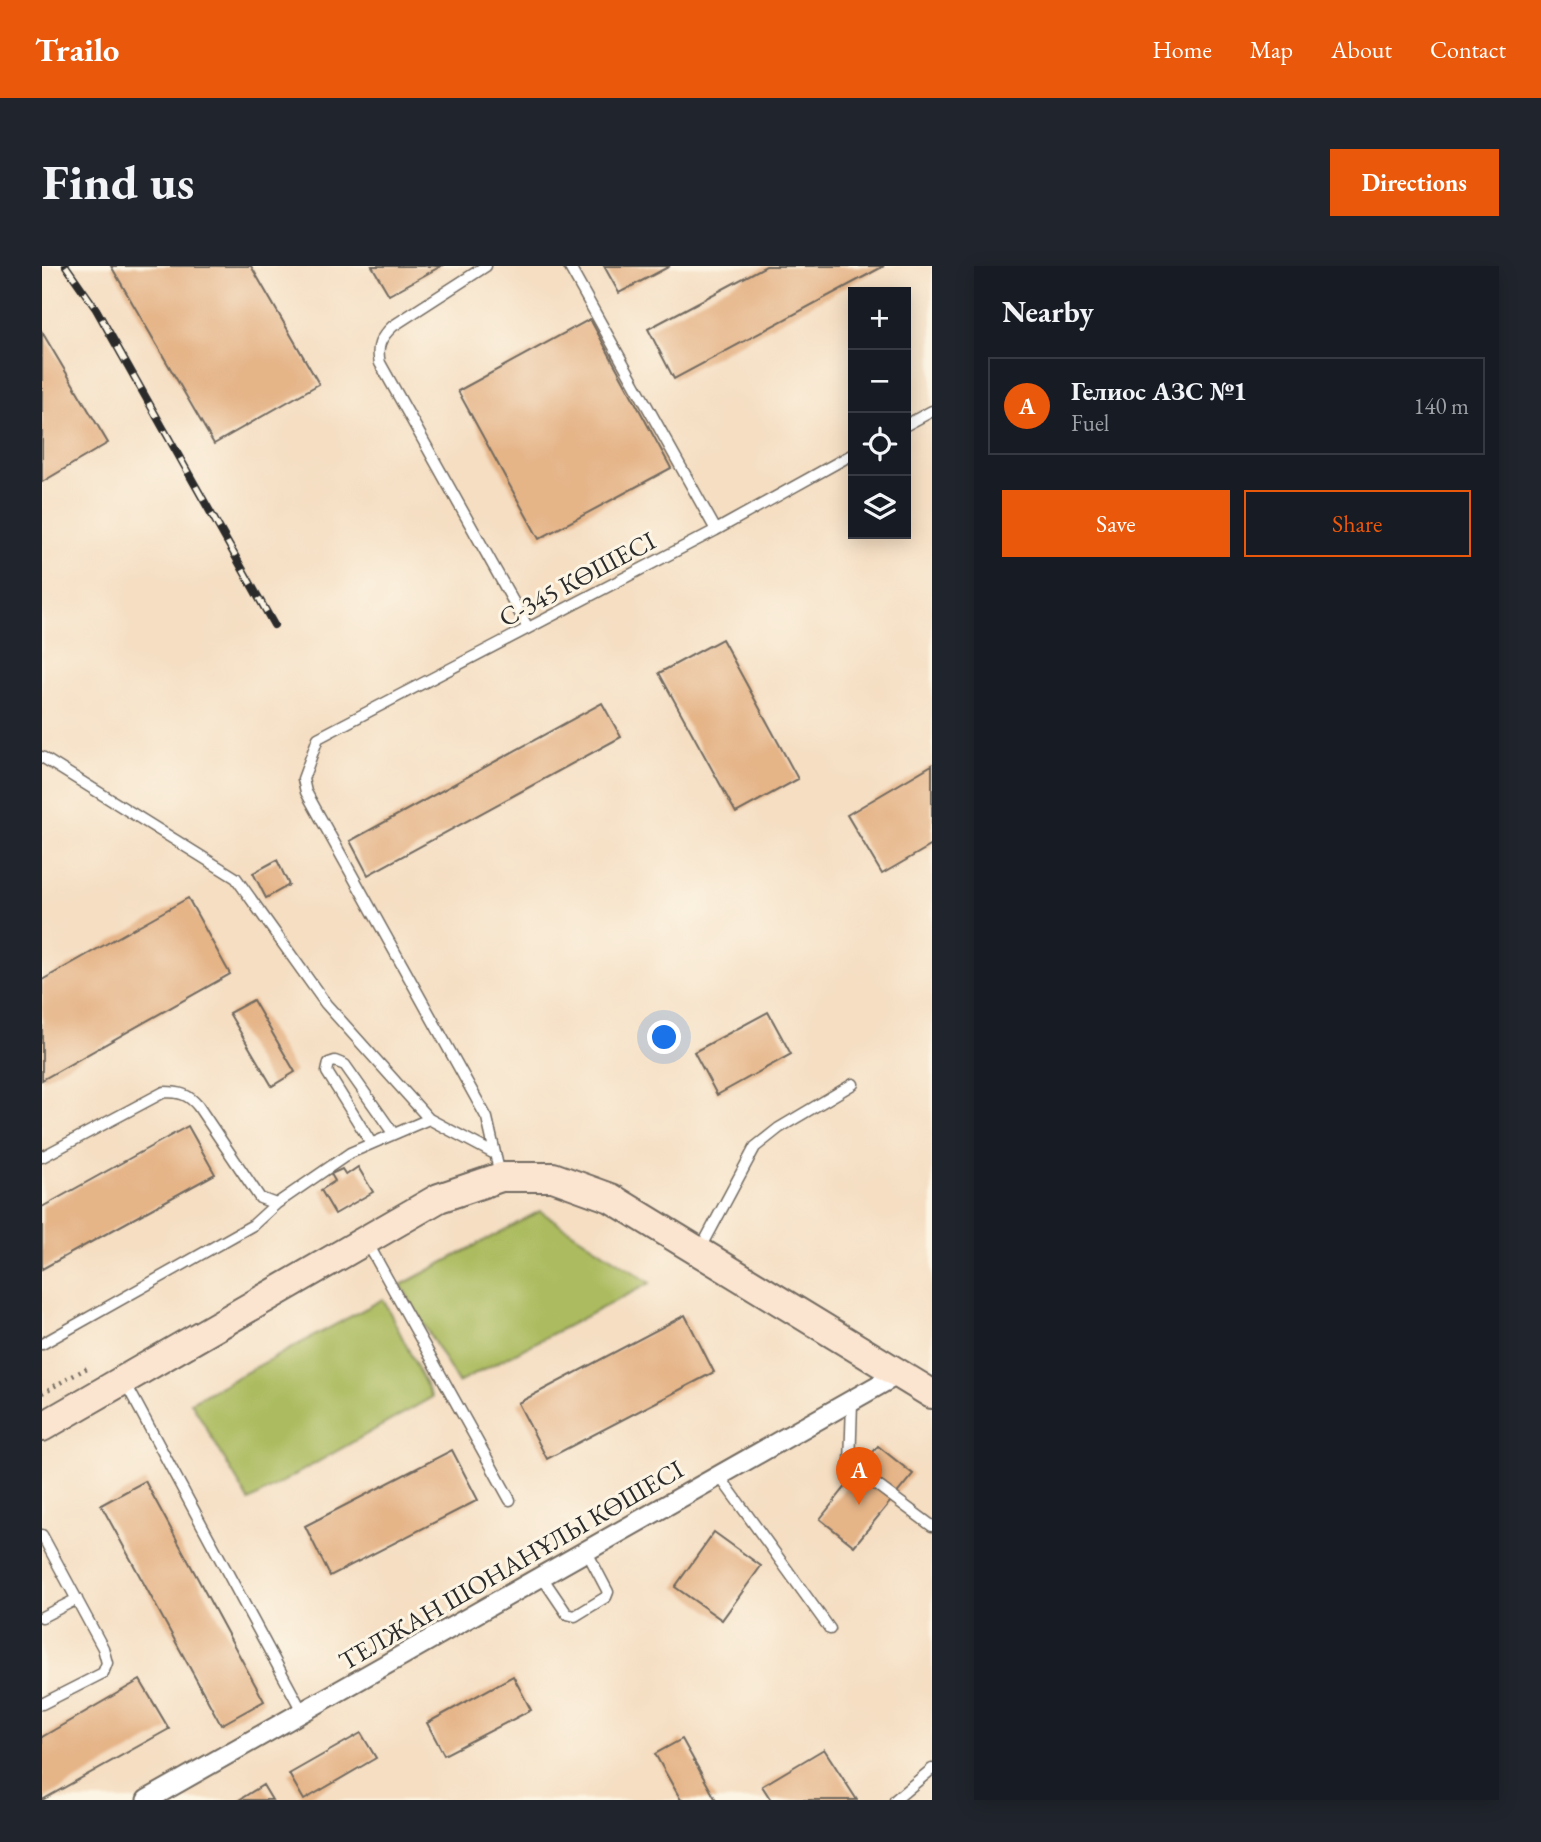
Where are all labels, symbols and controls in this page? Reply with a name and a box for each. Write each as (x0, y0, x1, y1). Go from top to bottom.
text: Trailo (35, 28, 119, 71)
text: Home (1152, 34, 1212, 65)
text: Map (1250, 34, 1293, 65)
text: About (1331, 34, 1392, 65)
text: Contact (1430, 34, 1506, 65)
button: Directions (1330, 149, 1499, 216)
text: Find us (42, 150, 194, 214)
map controls (848, 287, 911, 539)
button: + (848, 287, 911, 350)
text: Nearby (1002, 292, 1094, 331)
button: − (848, 350, 911, 413)
text: Гелиос АЗС №1 (1071, 374, 1247, 408)
text: A (1019, 391, 1035, 421)
text: 140 m (1413, 391, 1469, 421)
text: Fuel (1071, 408, 1109, 438)
button: locate (848, 413, 911, 476)
button: layers (848, 476, 911, 539)
button: Save (1002, 490, 1230, 557)
button: Share (1244, 490, 1471, 557)
street label: С-345 КӨШЕСІ (493, 523, 661, 635)
your location (647, 1020, 681, 1054)
pin: A (836, 1447, 882, 1505)
street label: ТЕЛЖАН ШОНАНҰЛЫ КӨШЕСІ (333, 1452, 690, 1678)

